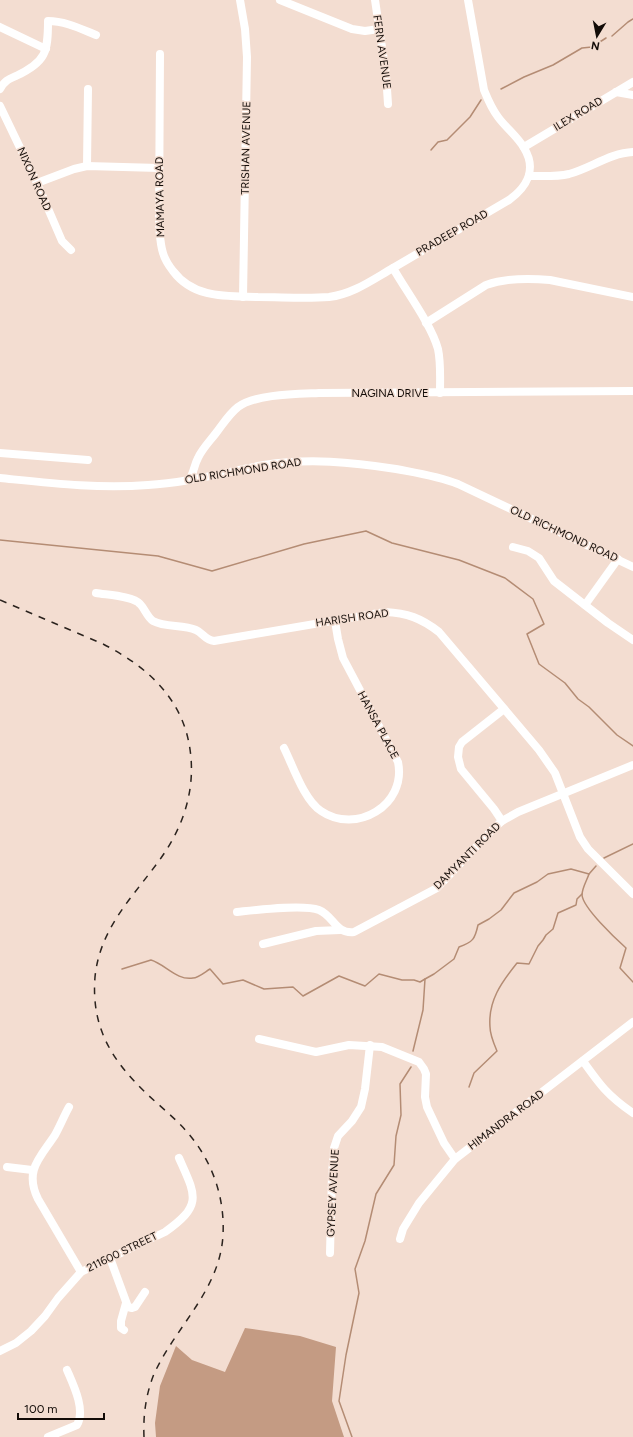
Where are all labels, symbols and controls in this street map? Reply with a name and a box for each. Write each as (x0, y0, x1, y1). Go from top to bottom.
street label: FERN AVENUE (370, 14, 394, 90)
north arrow (577, 16, 617, 56)
text: N (590, 38, 601, 52)
street label: ILEX ROAD (551, 94, 605, 134)
street label: TRISHAN AVENUE (239, 101, 253, 195)
street label: NIXON ROAD (14, 145, 54, 213)
street label: MAMAYA ROAD (153, 156, 167, 237)
street label: PRADEEP ROAD (414, 207, 491, 259)
street label: NAGINA DRIVE (351, 387, 429, 400)
street label: OLD RICHMOND ROAD (184, 455, 303, 487)
street label: OLD RICHMOND ROAD (508, 503, 620, 565)
street label: HARISH ROAD (315, 606, 390, 630)
street label: HANSA PLACE (355, 689, 401, 761)
street label: DAMYANTI ROAD (431, 820, 503, 892)
street label: HIMANDRA ROAD (466, 1087, 547, 1153)
street label: GYPSEY AVENUE (324, 1149, 342, 1237)
street label: 211600 STREET (85, 1229, 159, 1275)
scale bar (18, 1395, 104, 1421)
text: 100 m (24, 1402, 58, 1416)

